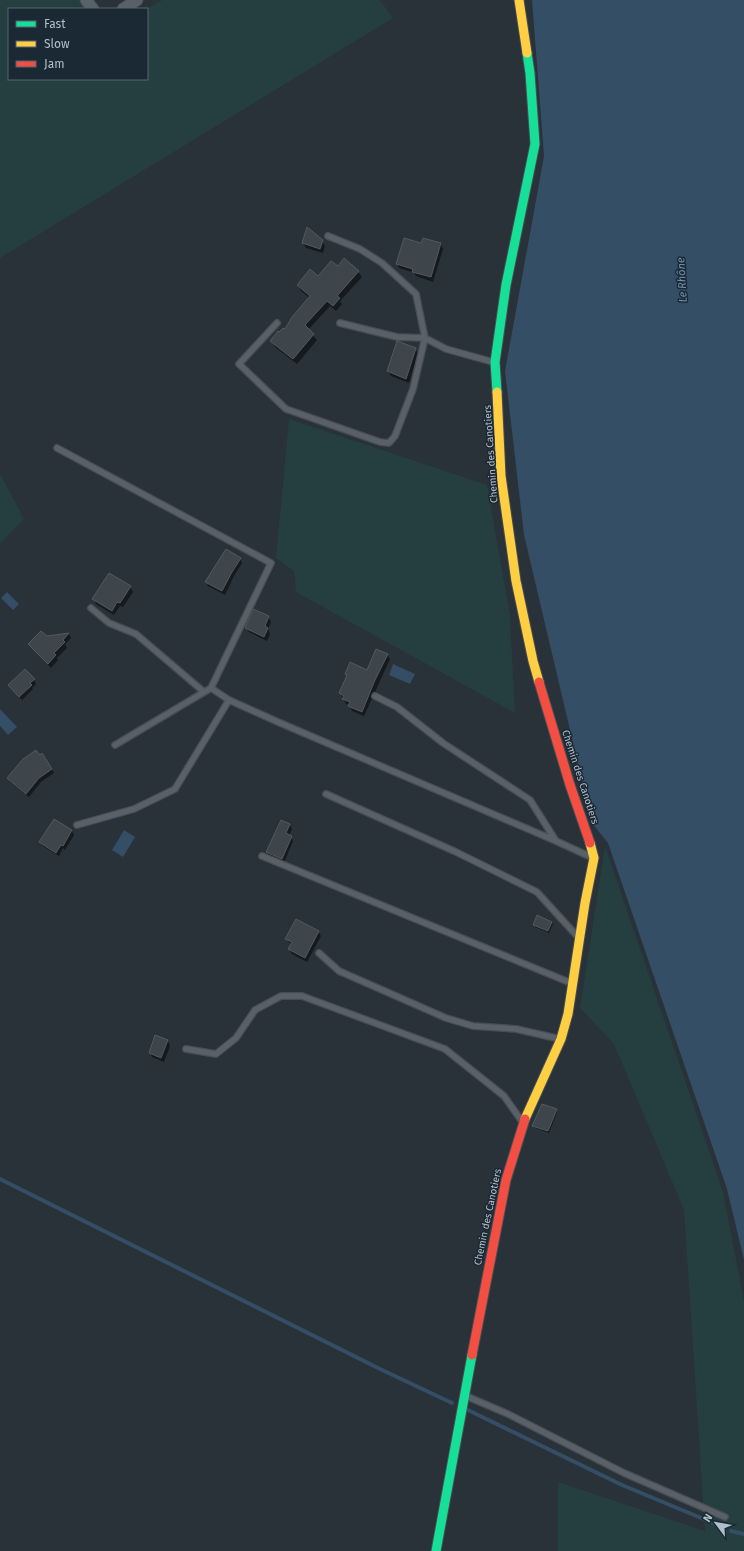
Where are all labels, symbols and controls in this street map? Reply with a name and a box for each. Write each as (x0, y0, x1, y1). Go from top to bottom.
legend (8, 8, 148, 80)
text: Fast (44, 17, 66, 31)
text: Slow (44, 37, 70, 51)
text: Jam (44, 57, 64, 71)
water label: Le Rhône (674, 257, 690, 303)
street label: Chemin des Canotiers (482, 404, 500, 503)
street label: Chemin des Canotiers (559, 728, 601, 826)
street label: Chemin des Canotiers (472, 1167, 504, 1266)
north arrow (696, 1503, 736, 1543)
text: N (700, 1511, 715, 1525)

